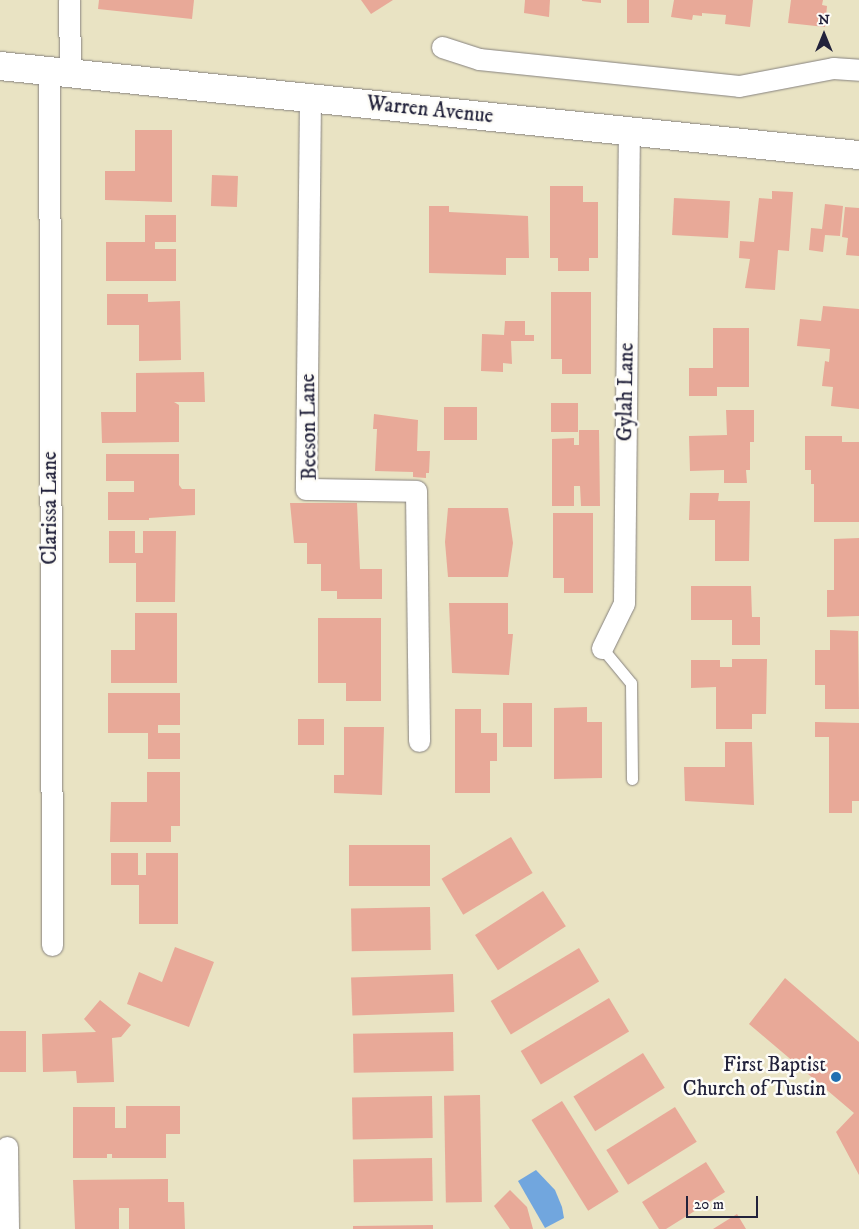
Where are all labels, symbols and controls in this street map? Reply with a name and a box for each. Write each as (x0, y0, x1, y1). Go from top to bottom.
north arrow (799, 10, 849, 60)
text: N (818, 11, 830, 29)
street label: Warren Avenue (365, 91, 495, 129)
street label: Gylah Lane (613, 342, 639, 442)
street label: Beeson Lane (295, 373, 323, 481)
street label: Clarissa Lane (37, 451, 63, 565)
place label: First Baptist Church of Tustin (683, 1052, 826, 1102)
marker: First Baptist Church of Tustin (830, 1071, 842, 1083)
scale bar (689, 1186, 762, 1218)
text: 20 m (694, 1195, 724, 1214)

